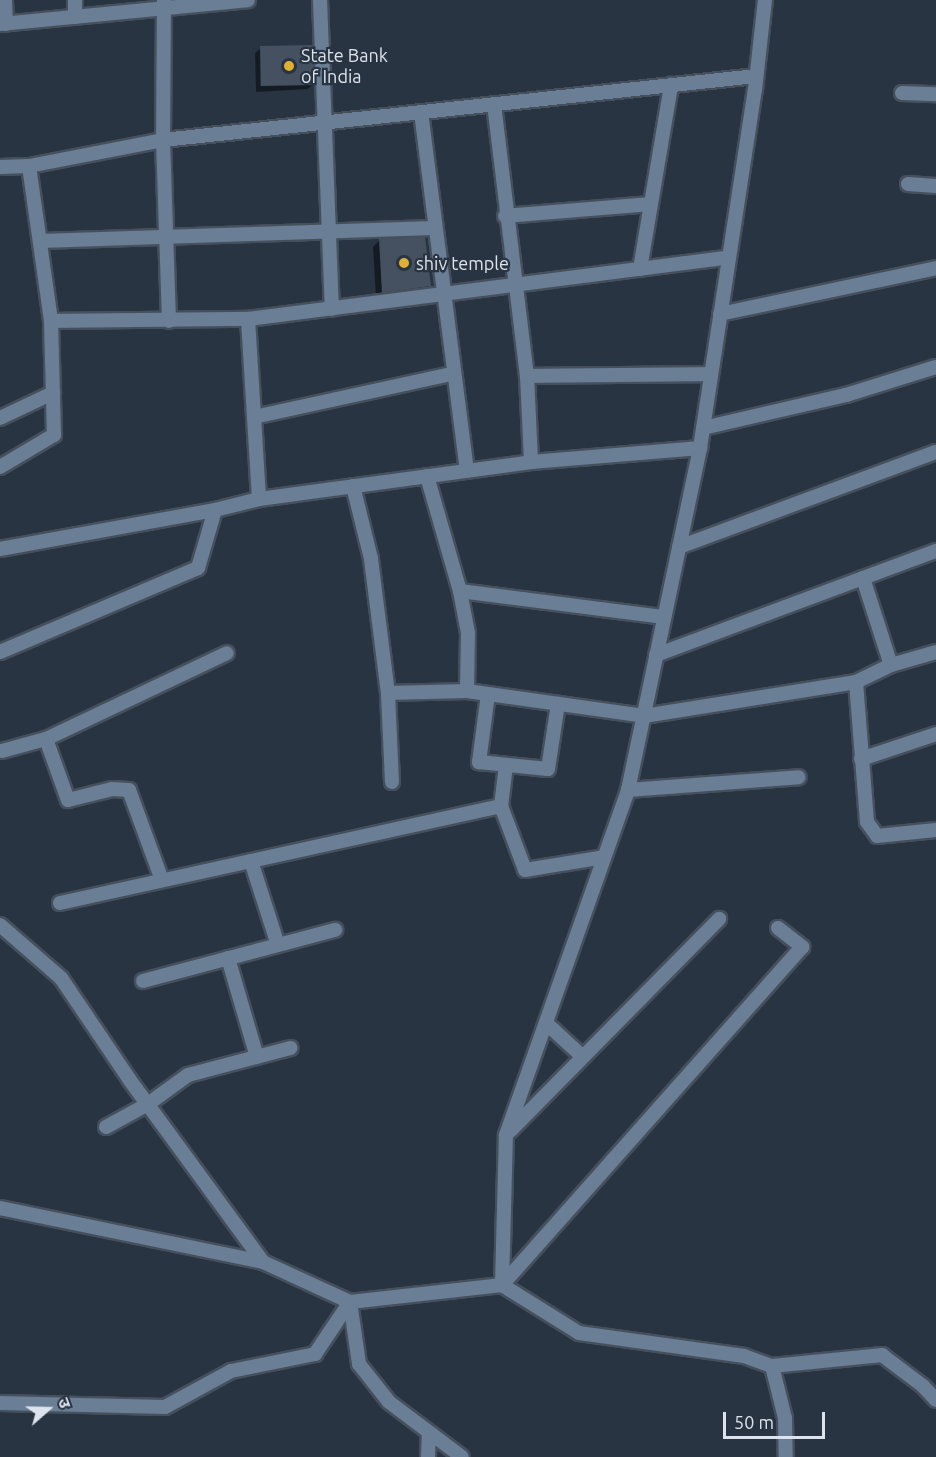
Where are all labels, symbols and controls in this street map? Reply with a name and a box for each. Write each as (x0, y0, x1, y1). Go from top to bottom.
place label: State Bank of India (301, 45, 388, 88)
marker: State Bank of India (282, 59, 296, 73)
place label: shiv temple (416, 252, 509, 274)
marker: shiv temple (397, 256, 411, 270)
north arrow (18, 1379, 78, 1439)
text: उ (55, 1395, 75, 1410)
scale bar (726, 1400, 828, 1438)
text: 50 m (734, 1412, 774, 1432)

